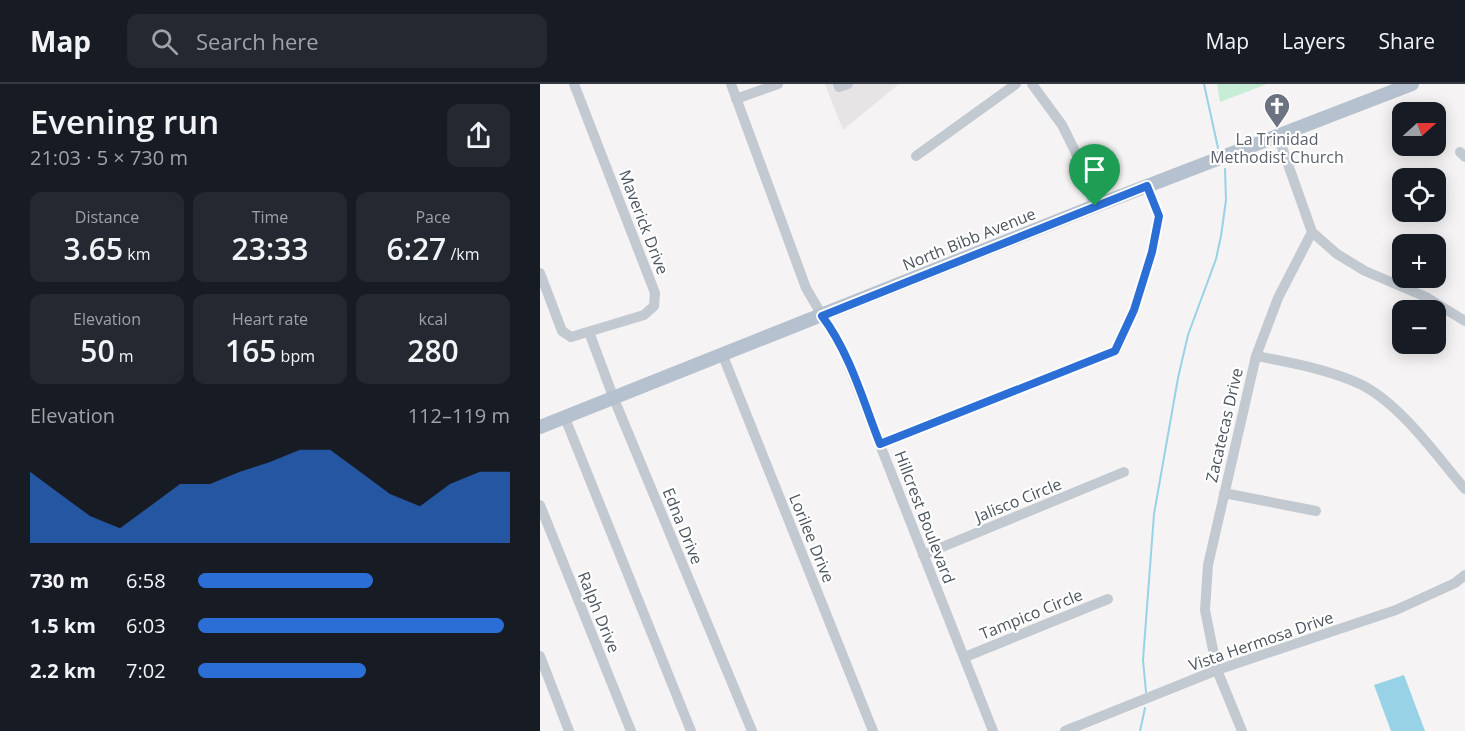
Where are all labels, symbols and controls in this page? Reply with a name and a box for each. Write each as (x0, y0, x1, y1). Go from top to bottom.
search box (127, 14, 547, 68)
text: Map (30, 22, 91, 60)
icon: search (148, 25, 181, 58)
text: Search here (196, 26, 319, 56)
text: Map (1206, 27, 1249, 55)
text: Layers (1282, 27, 1346, 55)
text: Share (1379, 27, 1435, 55)
church icon: La Trinidad Methodist Church (1262, 91, 1292, 129)
text: Evening run (30, 99, 219, 144)
north arrow (1392, 102, 1446, 156)
map controls (1392, 102, 1446, 354)
button: share (447, 104, 510, 167)
place label: La Trinidad Methodist Church (1210, 128, 1344, 168)
text: 21:03 · 5 × 730 m (30, 144, 188, 171)
pin (1069, 144, 1120, 206)
icon: arrive (1078, 153, 1111, 186)
street label: Maverick Drive (614, 167, 674, 277)
button: locate (1392, 168, 1446, 222)
street label: North Bibb Avenue (899, 202, 1039, 276)
text: Distance (75, 206, 139, 228)
text: Time (252, 206, 288, 228)
text: Pace (415, 206, 451, 228)
text: 3.65 (63, 228, 123, 269)
text: 23:33 (232, 228, 308, 269)
text: 6:27 (387, 228, 446, 269)
button: + (1392, 234, 1446, 288)
text: km (123, 243, 151, 265)
text: /km (446, 243, 479, 265)
button: − (1392, 300, 1446, 354)
text: Elevation (73, 308, 141, 330)
text: Heart rate (232, 308, 308, 330)
text: kcal (419, 308, 448, 330)
text: 50 (80, 330, 115, 371)
text: 165 (225, 330, 276, 371)
text: 280 (407, 330, 459, 371)
text: m (115, 345, 134, 367)
text: bpm (276, 345, 315, 367)
street label: Zacatecas Drive (1200, 366, 1248, 484)
text: Elevation (30, 402, 115, 429)
text: 112–119 m (408, 402, 510, 429)
street label: Hillcrest Boulevard (890, 447, 960, 587)
street label: Jalisco Circle (970, 473, 1065, 528)
street label: Edna Drive (658, 484, 708, 568)
street label: Lorilee Drive (784, 490, 840, 586)
text: 730 m (30, 567, 89, 594)
text: 6:58 (126, 567, 166, 594)
street label: Ralph Drive (573, 568, 625, 656)
street label: Tampico Circle (976, 583, 1086, 645)
street label: Vista Hermosa Drive (1186, 606, 1336, 676)
text: 1.5 km (30, 612, 96, 639)
text: 6:03 (126, 612, 166, 639)
text: 2.2 km (30, 657, 96, 684)
text: 7:02 (126, 657, 166, 684)

